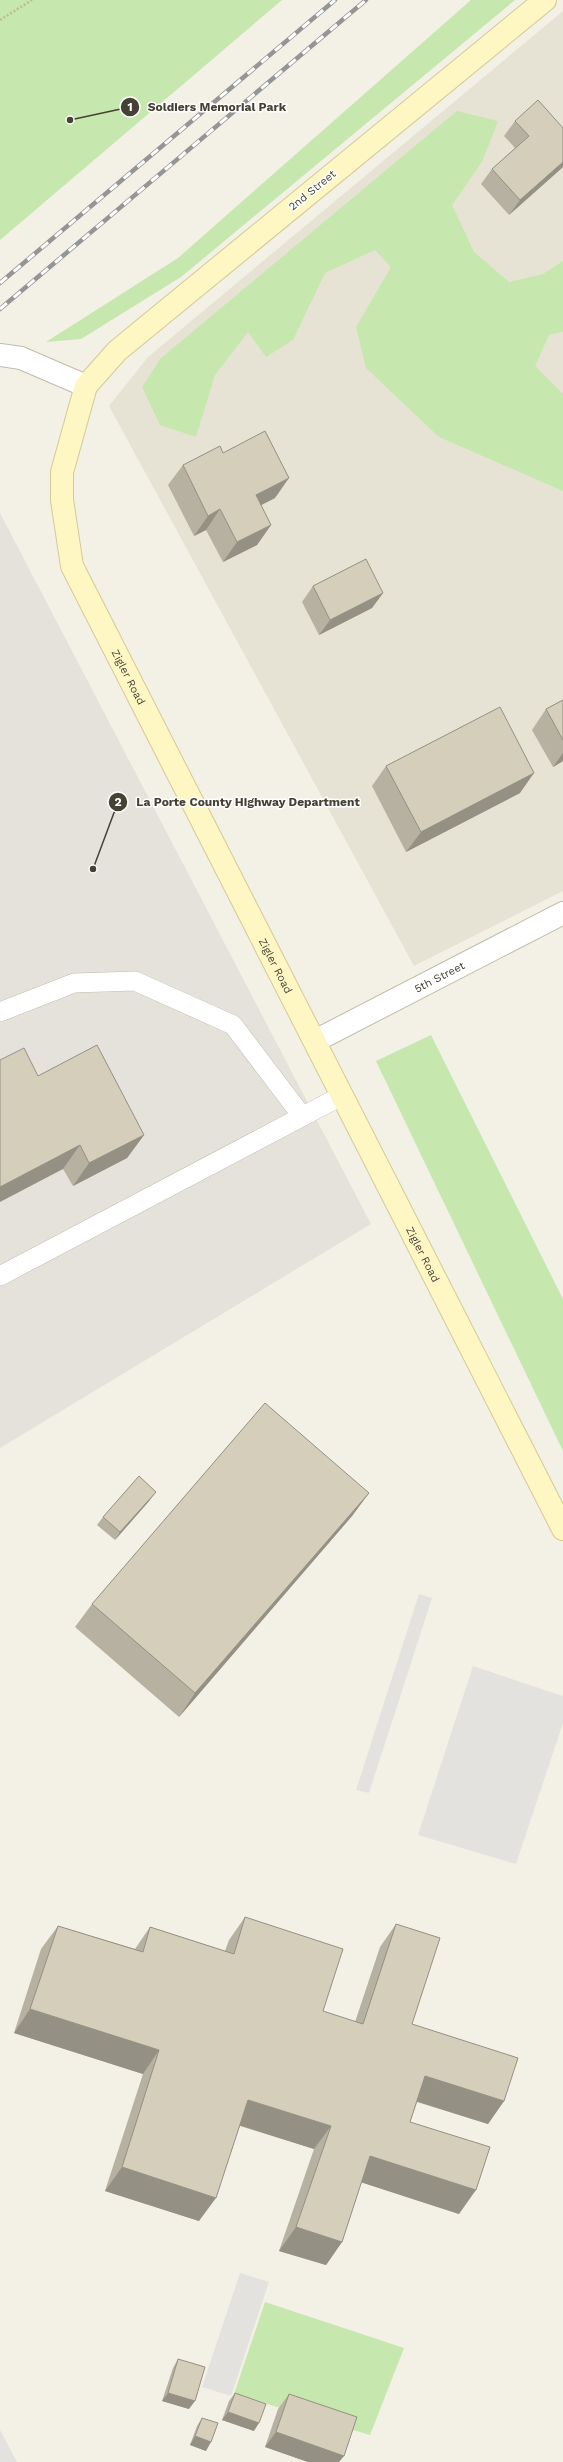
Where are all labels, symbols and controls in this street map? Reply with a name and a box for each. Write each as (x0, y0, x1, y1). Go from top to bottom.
callout: Soldiers Memorial Park (120, 95, 294, 119)
text: 1 (127, 100, 133, 114)
text: Soldiers Memorial Park (148, 100, 287, 114)
street label: 2nd Street (286, 167, 339, 213)
street label: Zigler Road (109, 647, 148, 707)
callout: La Porte County Highway Department (108, 790, 368, 814)
text: 2 (114, 795, 122, 809)
text: La Porte County Highway Department (136, 795, 360, 809)
street label: Zigler Road (256, 936, 295, 996)
street label: 5th Street (412, 959, 467, 996)
street label: Zigler Road (403, 1225, 442, 1284)

